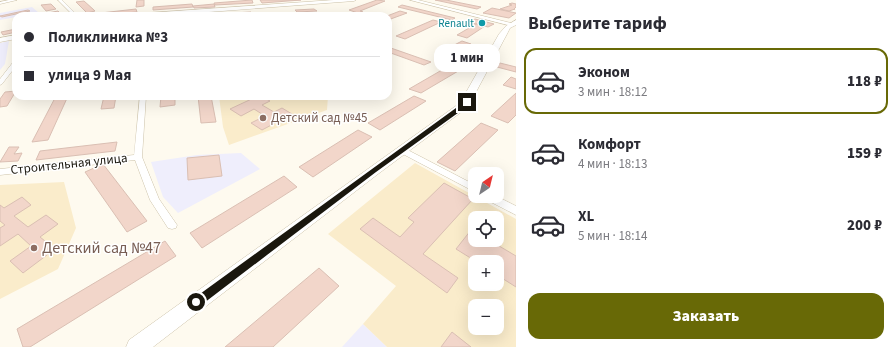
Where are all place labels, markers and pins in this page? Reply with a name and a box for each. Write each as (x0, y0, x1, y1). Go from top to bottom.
place label: Renault (438, 16, 474, 31)
marker: Renault (477, 18, 487, 28)
place label: Детский сад №45 (271, 109, 368, 127)
marker: Детский сад №45 (258, 113, 268, 123)
place label: Детский сад №47 (42, 237, 161, 259)
marker: Детский сад №47 (29, 243, 39, 253)

